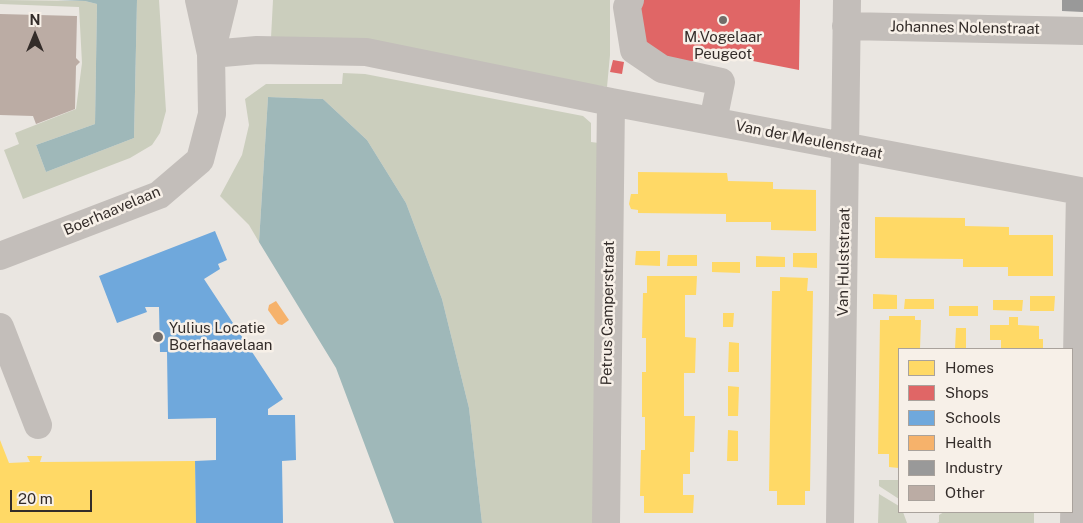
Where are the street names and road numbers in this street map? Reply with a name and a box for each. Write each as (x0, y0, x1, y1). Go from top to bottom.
street label: Johannes Nolenstraat (890, 18, 1040, 38)
street label: Van der Meulenstraat (734, 117, 884, 163)
street label: Boerhaavelaan (61, 182, 163, 240)
street label: Van Hulststraat (834, 207, 854, 317)
street label: Petrus Camperstraat (598, 240, 618, 386)

